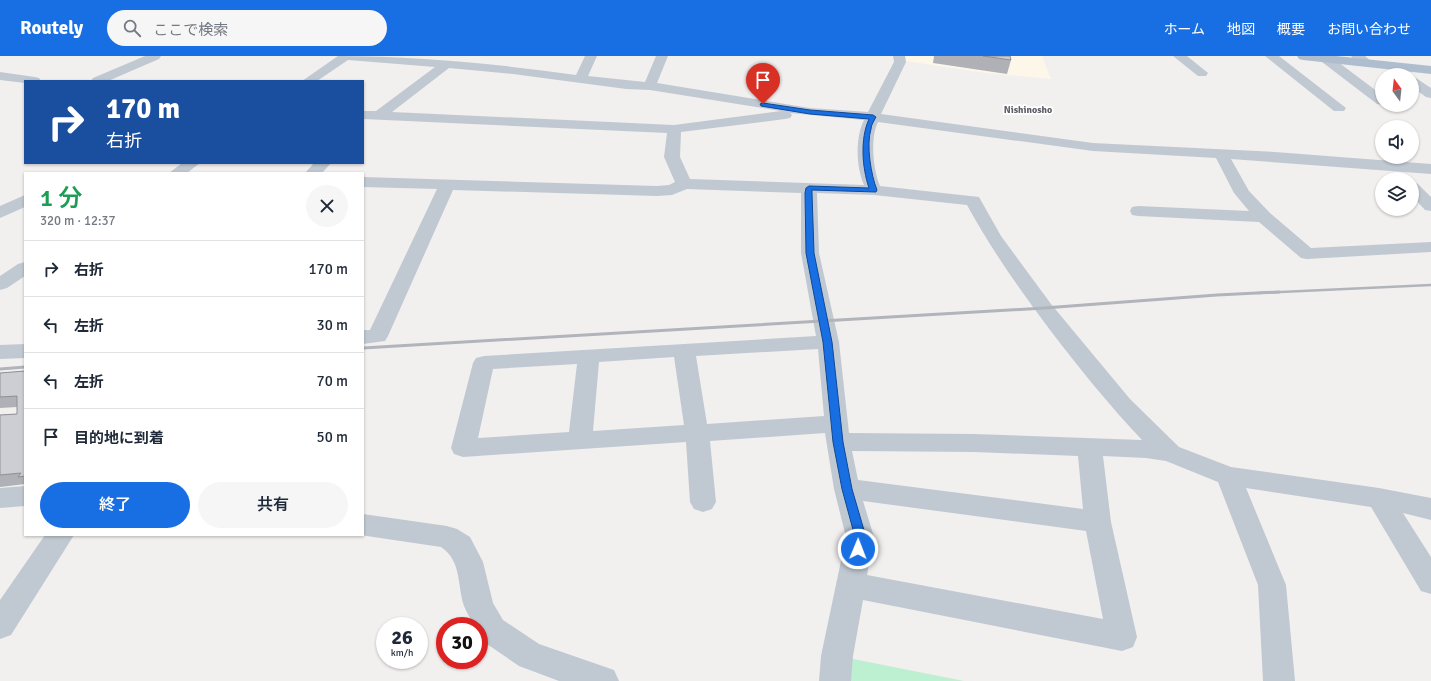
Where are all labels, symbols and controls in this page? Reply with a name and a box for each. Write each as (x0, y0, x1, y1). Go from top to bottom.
search box (107, 10, 387, 46)
text: Routely (20, 16, 83, 40)
icon: search (121, 17, 143, 39)
text: ここで検索 (153, 21, 228, 39)
text: ホーム (1163, 21, 1205, 38)
text: 地図 (1227, 21, 1255, 38)
text: 概要 (1277, 21, 1305, 38)
text: お問い合わせ (1327, 21, 1411, 38)
pin (746, 63, 780, 104)
north arrow (1375, 68, 1419, 112)
map controls (1375, 68, 1419, 216)
icon: arrive (752, 69, 774, 91)
text: 170 m (106, 92, 180, 126)
icon: right (40, 96, 92, 148)
district label: Nishinosho (1004, 104, 1052, 116)
button: sound (1375, 120, 1419, 164)
text: 右折 (106, 130, 142, 152)
button: layers (1375, 172, 1419, 216)
text: 1 分 (40, 183, 82, 213)
button: close (306, 185, 348, 227)
text: 320 m · 12:37 (40, 213, 116, 229)
icon: right (40, 258, 62, 280)
text: 170 m (308, 260, 348, 278)
text: 右折 (74, 261, 104, 279)
icon: left (40, 314, 62, 336)
text: 30 m (317, 316, 348, 334)
text: 左折 (74, 317, 104, 335)
icon: left (40, 370, 62, 392)
text: 70 m (317, 372, 348, 390)
text: 左折 (74, 373, 104, 391)
icon: arrive (40, 426, 62, 448)
text: 50 m (317, 428, 348, 446)
text: 目的地に到着 (74, 429, 164, 447)
button: 終了 (40, 482, 190, 528)
button: 共有 (198, 482, 348, 528)
position arrow (837, 528, 879, 570)
speed limit sign: 30 (436, 617, 488, 669)
text: 26 (391, 625, 413, 650)
text: km/h (391, 647, 413, 659)

